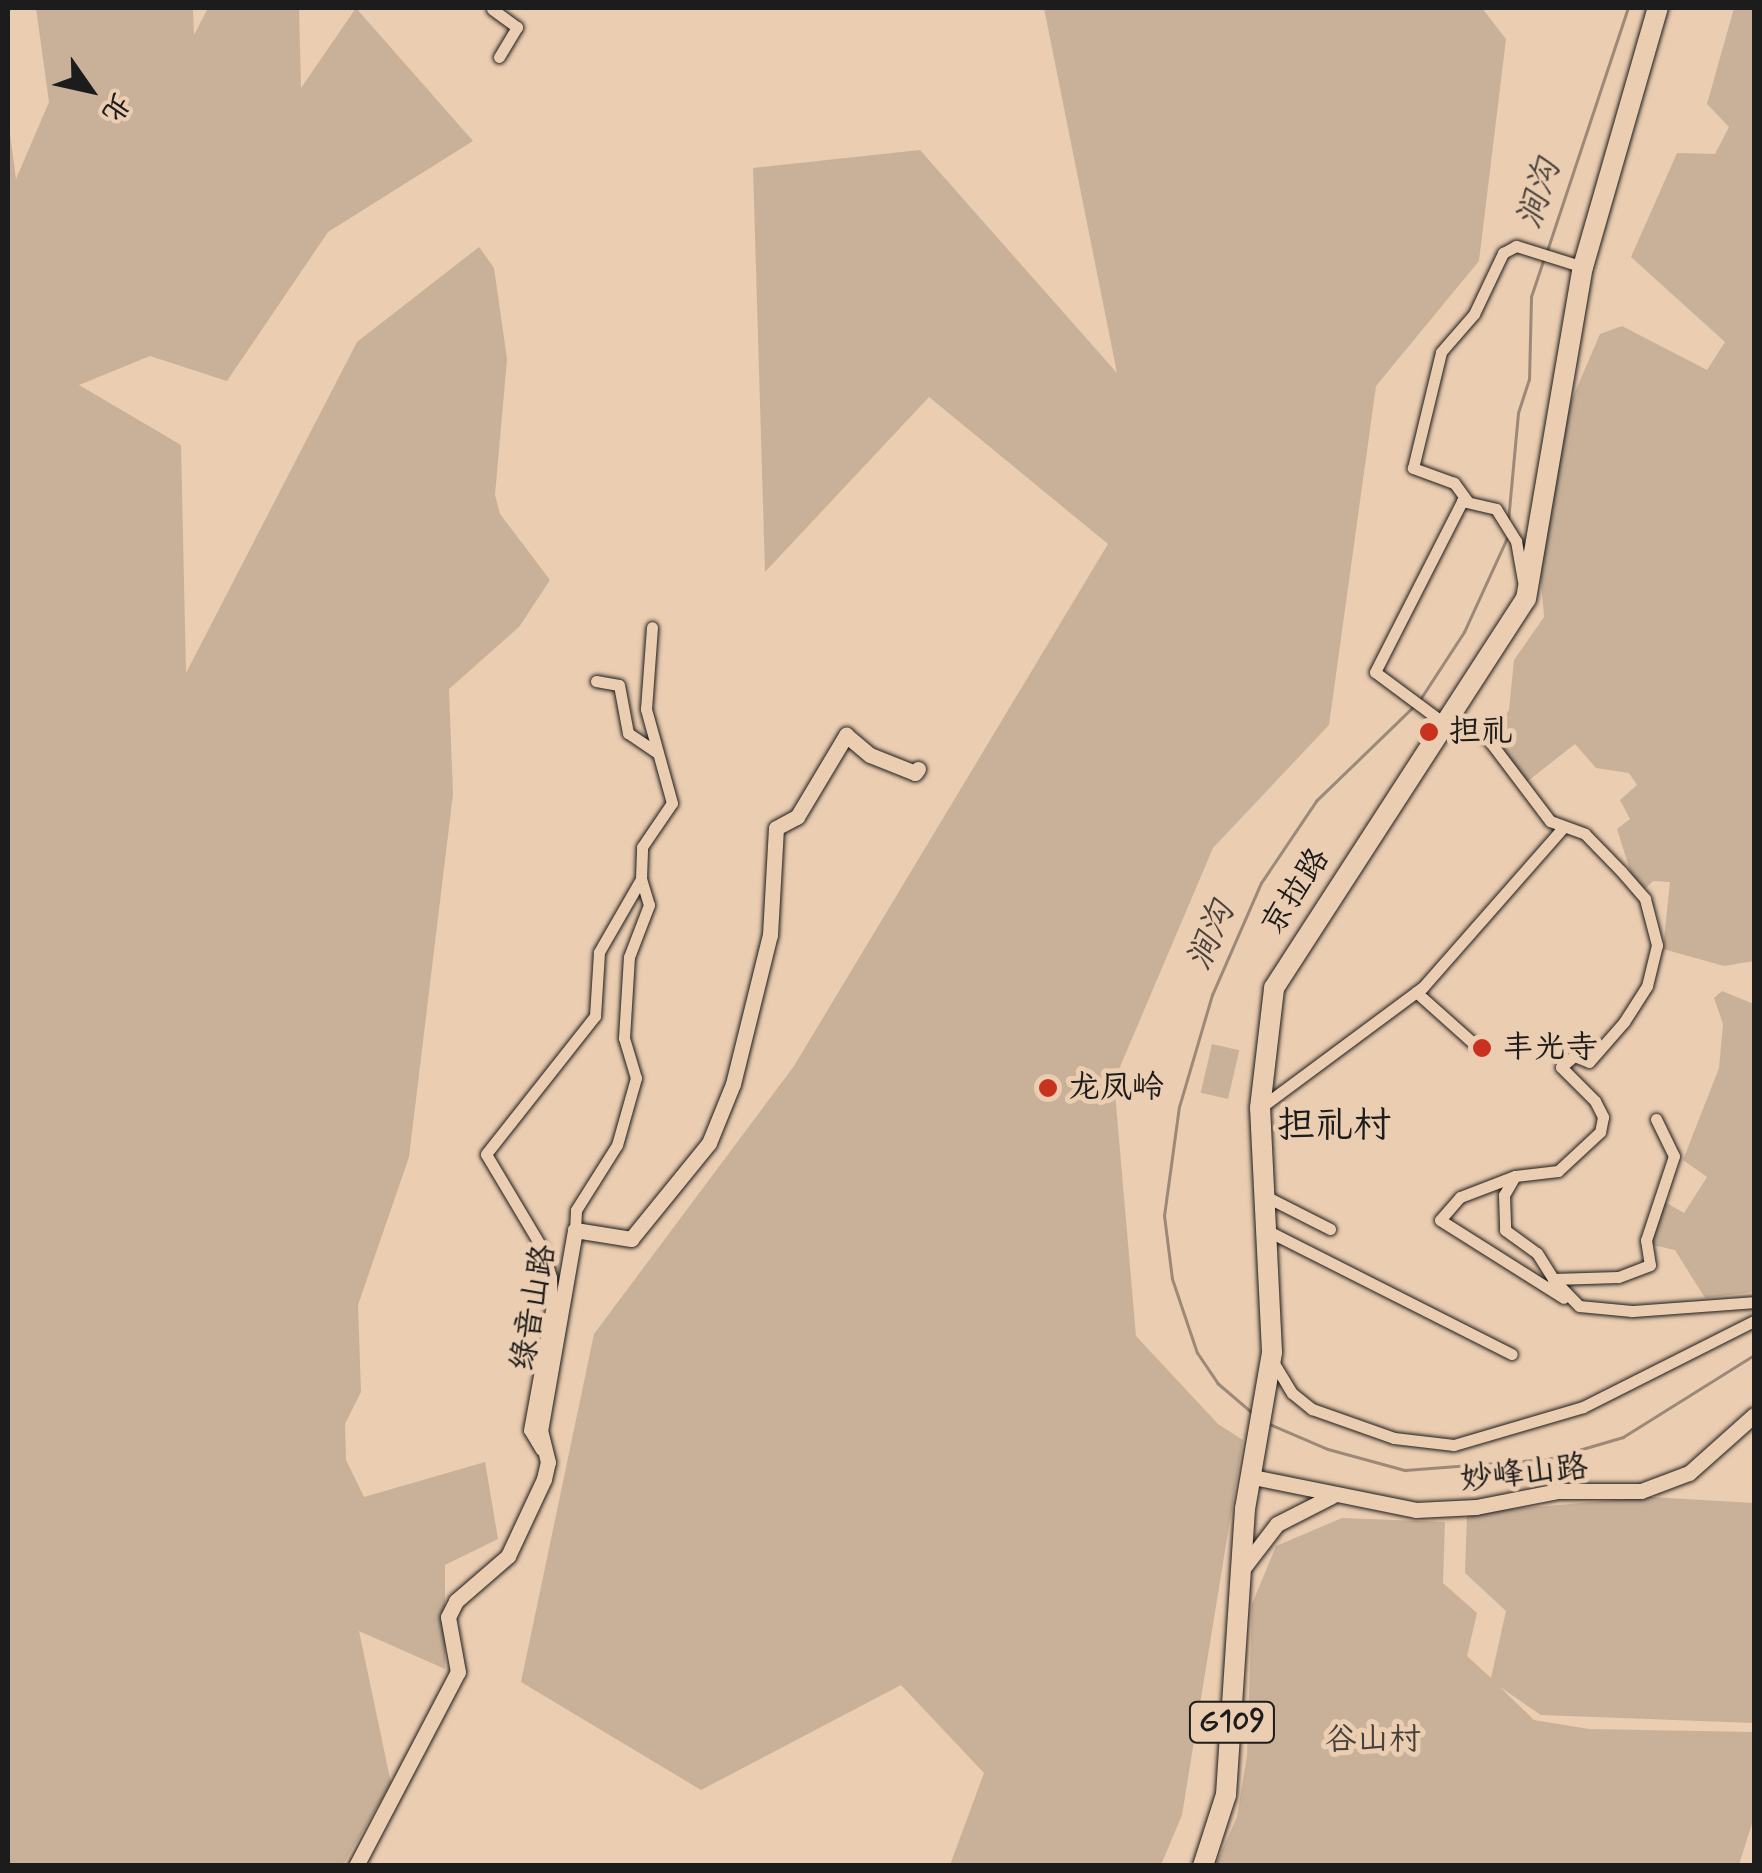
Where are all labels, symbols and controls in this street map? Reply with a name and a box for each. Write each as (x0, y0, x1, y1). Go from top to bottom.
north arrow (40, 40, 140, 140)
text: 北 (92, 85, 138, 129)
water label: 涧沟 (1508, 154, 1570, 234)
place label: 担礼 (1449, 713, 1513, 751)
marker: 担礼 (1418, 721, 1440, 743)
street label: 京拉路 (1254, 841, 1338, 943)
water label: 涧沟 (1178, 896, 1244, 976)
place label: 丰光寺 (1502, 1029, 1598, 1067)
marker: 丰光寺 (1471, 1037, 1493, 1059)
place label: 龙凤岭 (1068, 1069, 1164, 1107)
marker: 龙凤岭 (1037, 1077, 1059, 1099)
district label: 担礼村 (1277, 1104, 1391, 1150)
street label: 绿音山路 (504, 1242, 564, 1374)
street label: 妙峰山路 (1458, 1448, 1590, 1500)
road number: G109 (1187, 1697, 1277, 1747)
park label: 谷山村 (1325, 1721, 1421, 1759)

